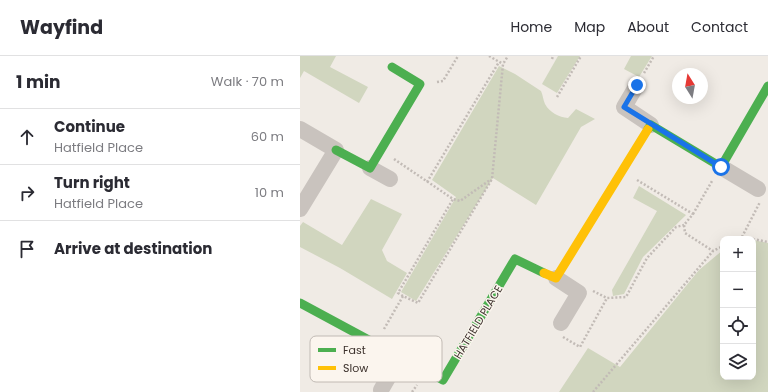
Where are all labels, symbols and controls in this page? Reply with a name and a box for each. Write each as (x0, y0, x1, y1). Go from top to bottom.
text: Wayfind (20, 14, 103, 41)
text: Home (510, 17, 552, 37)
text: Map (574, 17, 605, 37)
text: About (627, 17, 669, 37)
text: Contact (691, 17, 748, 37)
north arrow (672, 68, 708, 104)
text: 1 min (16, 70, 60, 94)
text: Walk · 70 m (211, 72, 284, 91)
route end (628, 76, 646, 94)
text: Continue (54, 116, 125, 137)
icon: ahead (16, 126, 38, 148)
text: 60 m (251, 127, 284, 146)
text: Hatfield Place (54, 138, 143, 157)
route start (712, 158, 730, 176)
text: Turn right (54, 172, 130, 193)
icon: right (16, 182, 38, 204)
text: 10 m (255, 183, 284, 202)
text: Hatfield Place (54, 194, 143, 213)
map controls (720, 236, 756, 380)
button: + (720, 236, 756, 272)
icon: arrive (16, 238, 38, 260)
text: Arrive at destination (54, 238, 212, 259)
button: − (720, 272, 756, 308)
street label: HATFIELD PLACE (450, 282, 506, 362)
button: locate (720, 308, 756, 344)
legend (310, 336, 442, 382)
text: Fast (343, 342, 366, 358)
button: layers (720, 344, 756, 380)
text: Slow (343, 360, 368, 376)

